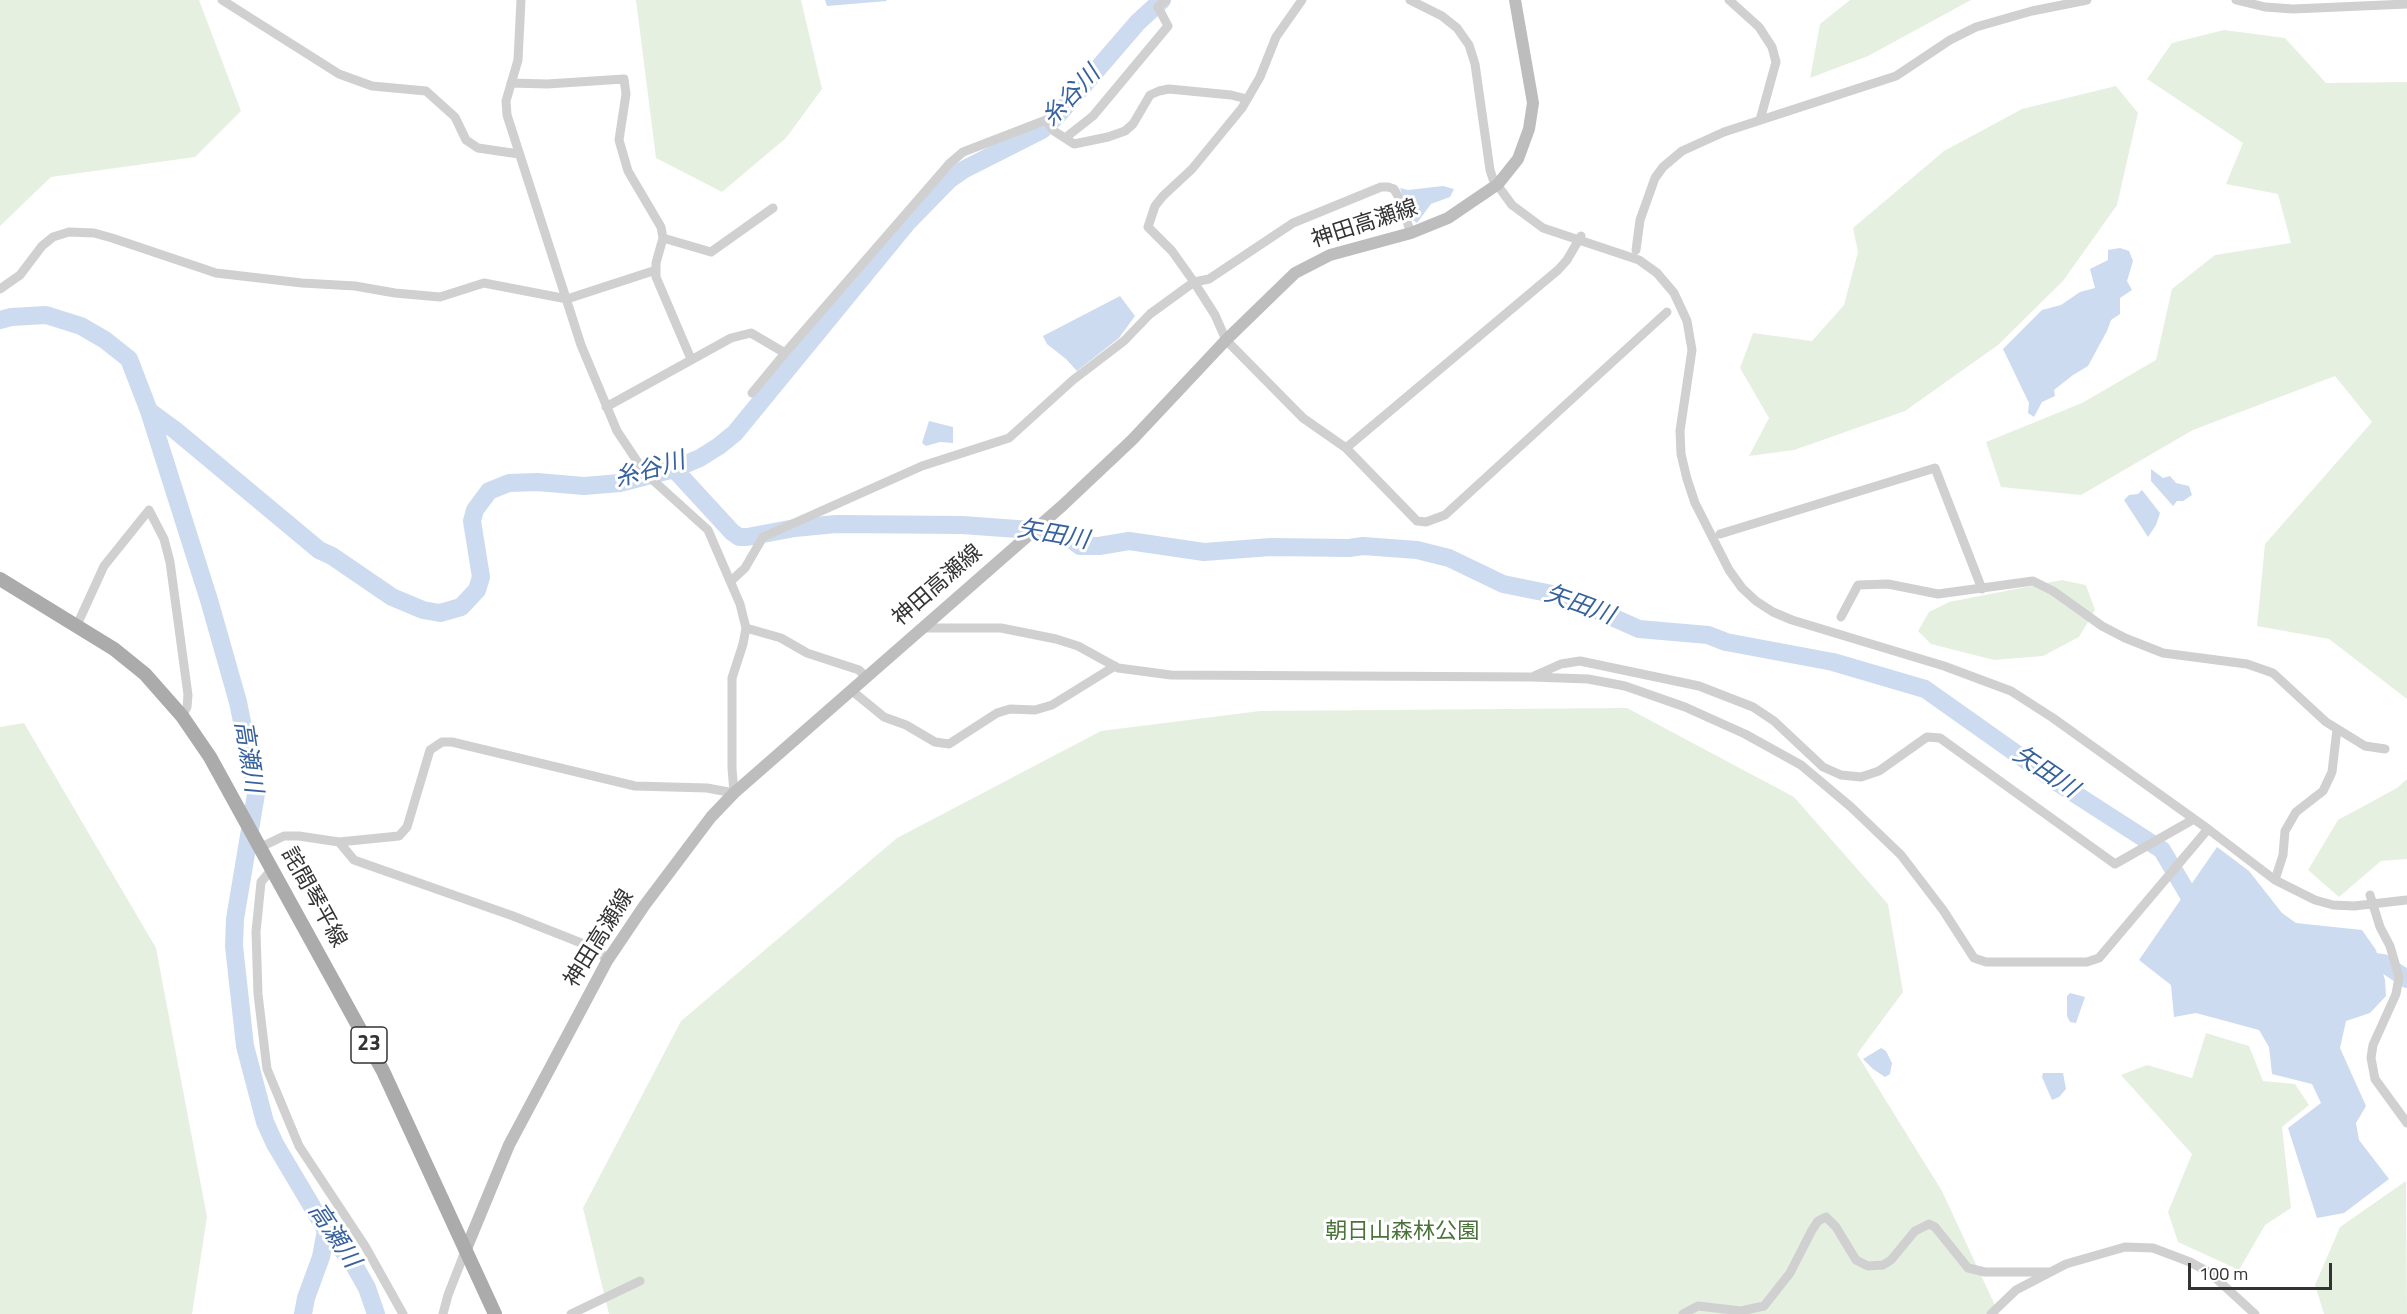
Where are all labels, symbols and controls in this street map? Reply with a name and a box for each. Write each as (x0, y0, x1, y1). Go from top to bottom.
water label: 糸谷川 (1037, 61, 1107, 133)
street label: 神田高瀬線 (1309, 195, 1421, 255)
water label: 糸谷川 (611, 447, 689, 495)
water label: 矢田川 (1015, 516, 1091, 556)
street label: 神田高瀬線 (888, 540, 988, 632)
water label: 矢田川 (1540, 580, 1618, 632)
water label: 高瀬川 (227, 719, 267, 795)
water label: 矢田川 (2007, 741, 2083, 805)
street label: 詫間琴平線 (275, 843, 351, 953)
street label: 神田高瀬線 (560, 885, 640, 993)
road number: 23 (351, 1027, 387, 1063)
water label: 高瀬川 (301, 1198, 365, 1274)
park label: 朝日山森林公園 (1325, 1220, 1479, 1246)
scale bar (2191, 1251, 2335, 1289)
text: 100 m (2199, 1260, 2248, 1287)

